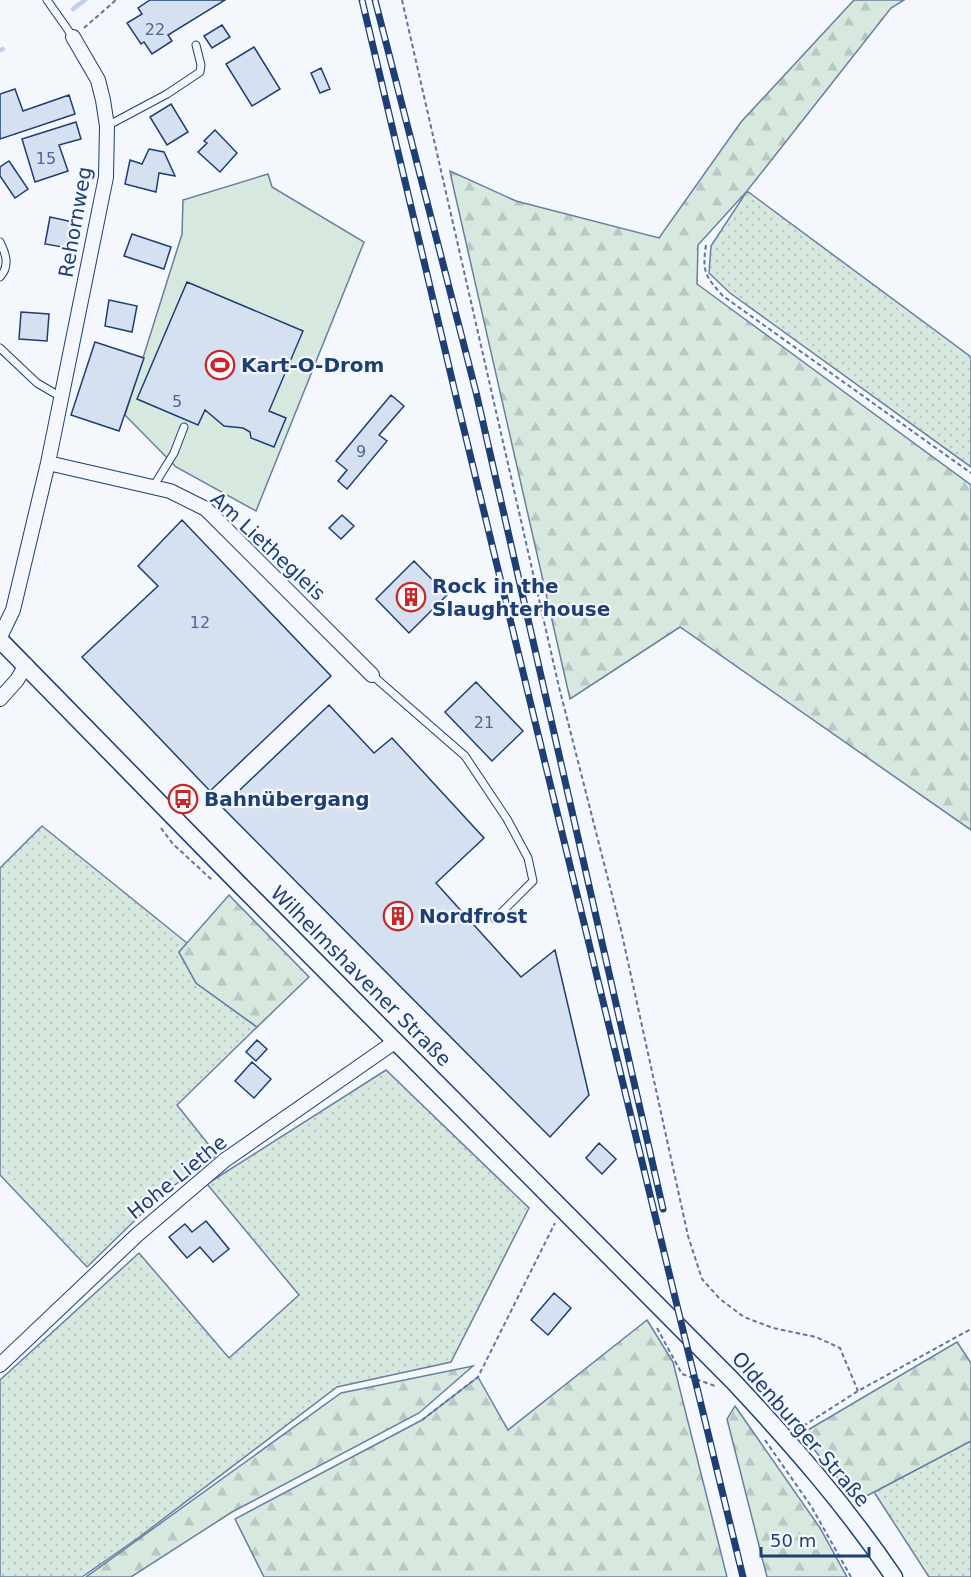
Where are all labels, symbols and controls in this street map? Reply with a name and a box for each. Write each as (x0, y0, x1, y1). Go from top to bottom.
house number: 22 (145, 20, 165, 39)
house number: 15 (36, 149, 56, 168)
street label: Rehornweg (53, 165, 97, 279)
sports icon: Kart-O-Drom (204, 349, 236, 381)
place label: Kart-O-Drom (241, 353, 384, 377)
house number: 5 (172, 392, 182, 411)
house number: 9 (356, 442, 366, 461)
street label: Am Liethegleis (206, 487, 330, 605)
place label: Rock in the Slaughterhouse (432, 574, 610, 621)
building icon: Rock in the Slaughterhouse (395, 581, 427, 613)
house number: 12 (190, 613, 210, 632)
house number: 21 (474, 713, 494, 732)
bus stop icon: Bahnübergang (167, 783, 199, 815)
place label: Bahnübergang (204, 787, 370, 811)
street label: Wilhelmshavener Straße (266, 881, 456, 1071)
building icon: Nordfrost (382, 900, 414, 932)
place label: Nordfrost (419, 904, 528, 928)
street label: Hohe Liethe (123, 1130, 231, 1224)
street label: Oldenburger Straße (727, 1347, 875, 1511)
scale bar (761, 1520, 869, 1558)
text: 50 m (770, 1530, 816, 1551)

